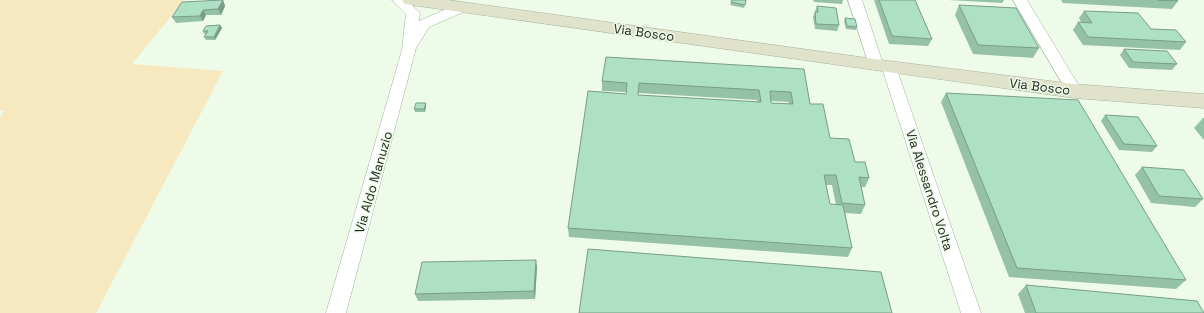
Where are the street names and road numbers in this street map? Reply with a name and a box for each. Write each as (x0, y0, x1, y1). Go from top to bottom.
street label: Via Bosco (612, 20, 675, 45)
street label: Via Bosco (1008, 74, 1071, 99)
street label: Via Alessandro Volta (902, 127, 957, 253)
street label: Via Aldo Manuzio (351, 129, 396, 235)

